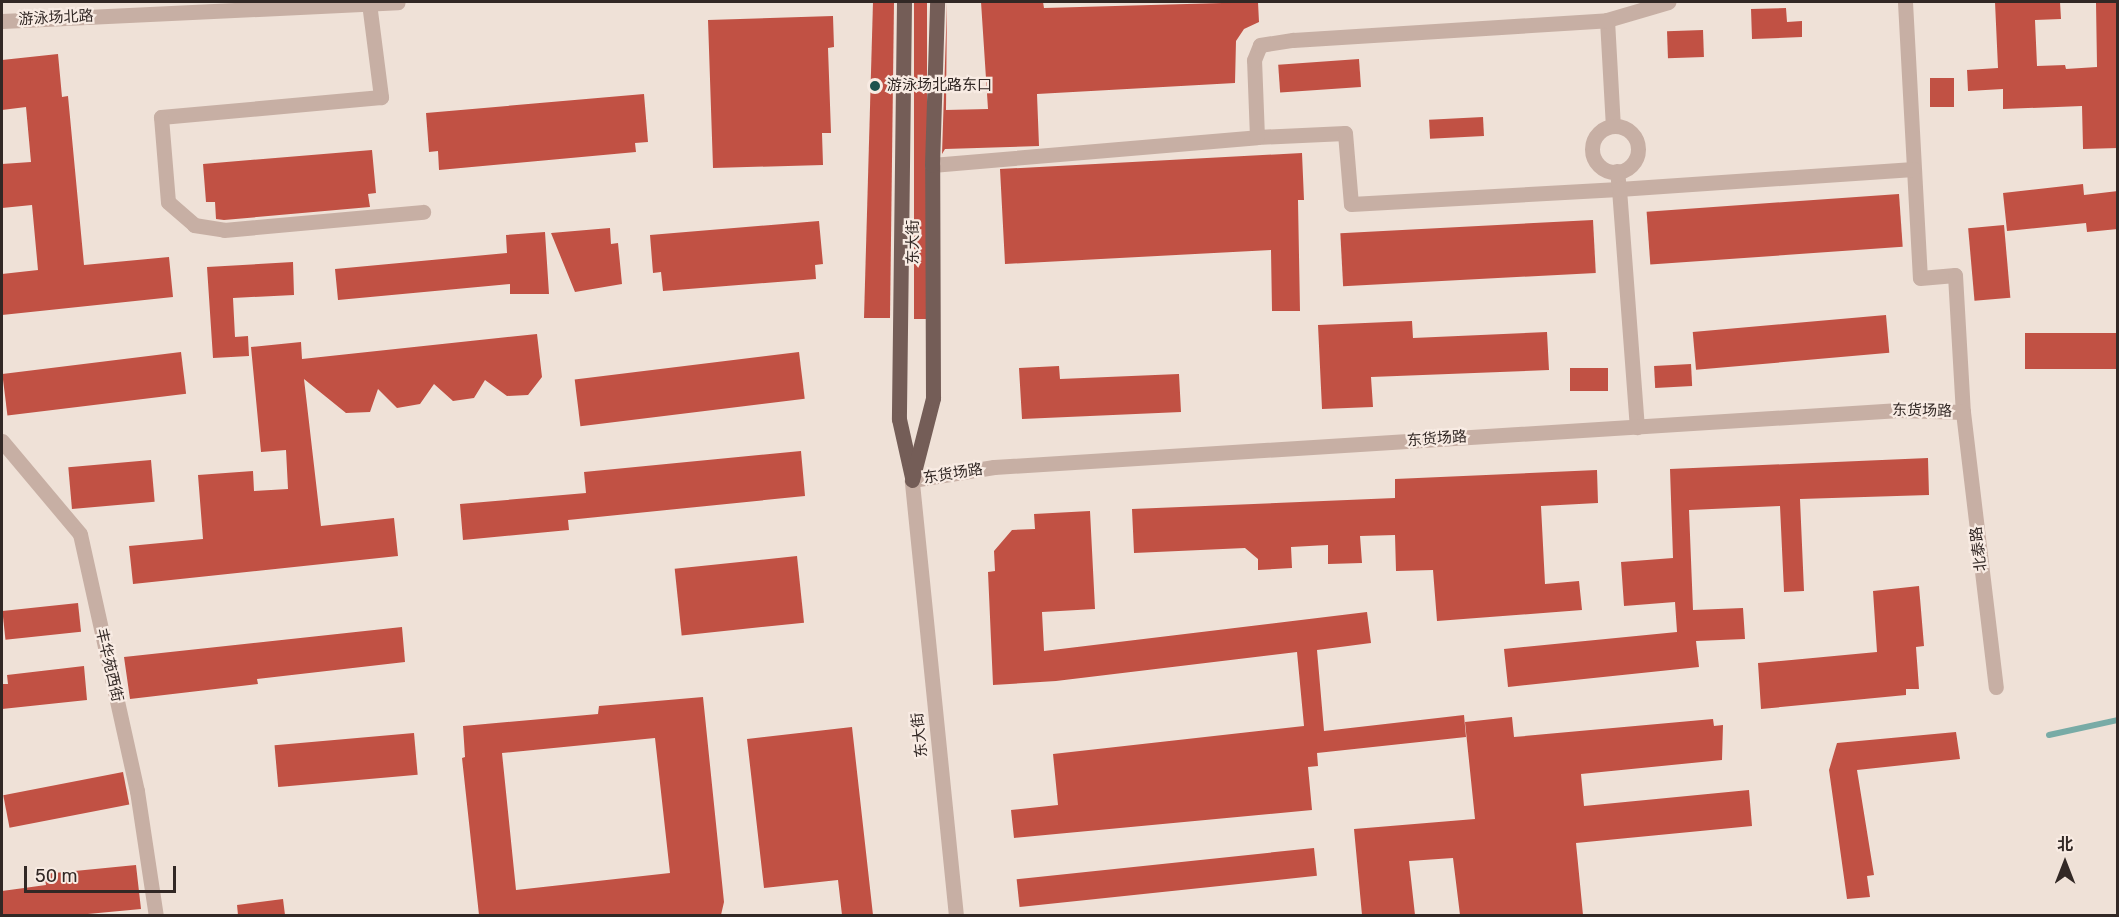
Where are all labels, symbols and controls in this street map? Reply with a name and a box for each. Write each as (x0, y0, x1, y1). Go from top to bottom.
street label: 游泳场北路 (18, 7, 94, 29)
place label: 游泳场北路东口 (887, 77, 992, 95)
marker: 游泳场北路东口 (868, 79, 882, 93)
street label: 东大街 (905, 220, 923, 264)
street label: 东货场路 (1892, 401, 1952, 421)
street label: 东货场路 (1406, 428, 1468, 450)
street label: 东货场路 (922, 460, 984, 488)
street label: 北泰路 (1967, 526, 1991, 572)
street label: 丰华苑西街 (92, 626, 126, 704)
street label: 东大街 (909, 712, 931, 758)
north arrow (2035, 833, 2095, 893)
text: 北 (2057, 835, 2073, 854)
scale bar (27, 854, 178, 892)
text: 50 m (35, 865, 78, 887)

